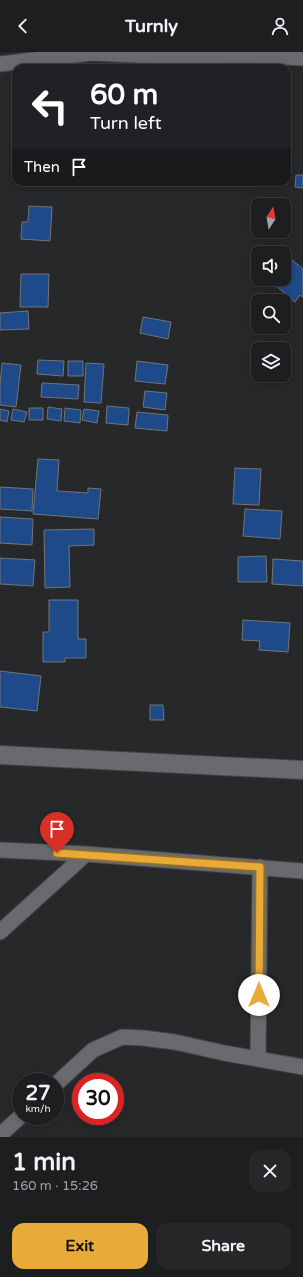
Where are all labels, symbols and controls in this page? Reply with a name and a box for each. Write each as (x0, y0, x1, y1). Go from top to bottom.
icon: back (12, 15, 34, 37)
text: Turnly (125, 15, 178, 37)
icon: person (269, 15, 291, 37)
text: 60 m (90, 78, 158, 112)
icon: left (24, 80, 76, 132)
text: Turn left (90, 112, 162, 134)
icon: arrive (68, 156, 90, 178)
text: Then (24, 158, 60, 176)
north arrow (251, 198, 291, 238)
map controls (251, 198, 291, 382)
button: sound (251, 246, 291, 286)
button: search (251, 294, 291, 334)
button: layers (251, 342, 291, 382)
pin (40, 812, 74, 853)
icon: arrive (46, 818, 68, 840)
position arrow (238, 974, 280, 1016)
speed limit sign: 30 (72, 1073, 124, 1125)
text: 27 (25, 1082, 51, 1106)
text: km/h (25, 1103, 51, 1115)
text: 1 min (12, 1148, 76, 1177)
button: close (249, 1150, 291, 1192)
text: 160 m · 15:26 (12, 1178, 98, 1194)
button: Exit (12, 1223, 148, 1269)
button: Share (156, 1223, 291, 1269)

